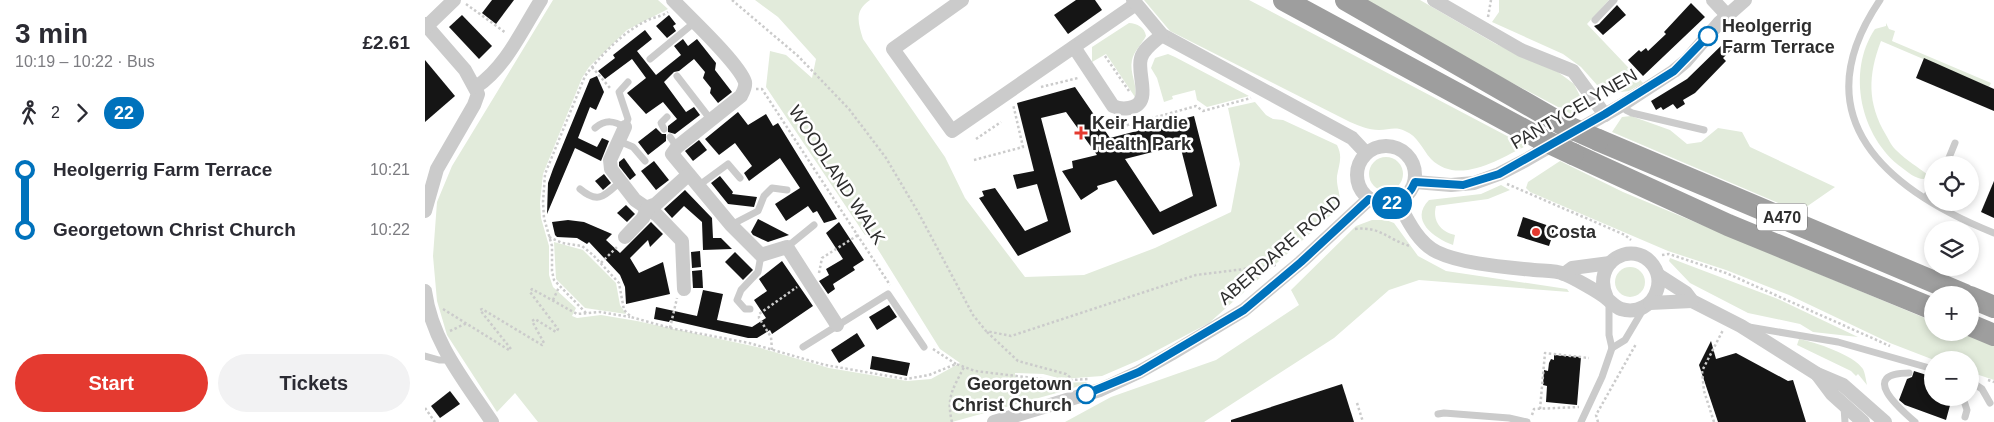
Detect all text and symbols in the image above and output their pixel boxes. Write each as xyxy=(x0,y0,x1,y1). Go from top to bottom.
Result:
place label: Heolgerrig Farm Terrace xyxy=(1722,16,1835,57)
text: 3 min xyxy=(15,18,88,49)
marker: Heolgerrig Farm Terrace xyxy=(1698,26,1718,46)
text: £2.61 xyxy=(362,32,410,53)
text: 10:19 – 10:22 · Bus xyxy=(15,53,155,70)
street label: PANTYCELYNEN xyxy=(1507,65,1641,153)
icon: walk xyxy=(15,99,43,127)
icon: forward xyxy=(68,99,96,127)
street label: WOODLAND WALK xyxy=(785,102,889,248)
text: 22 xyxy=(114,103,134,123)
text: 2 xyxy=(51,104,60,121)
place label: Keir Hardie Health Park xyxy=(1092,113,1192,154)
marker: Keir Hardie Health Park xyxy=(1074,126,1088,140)
map controls xyxy=(1924,156,1979,406)
button: locate xyxy=(1924,156,1979,211)
text: Heolgerrig Farm Terrace xyxy=(53,159,272,180)
text: 10:21 xyxy=(370,161,410,178)
line badge: 22 xyxy=(1369,187,1415,219)
street label: ABERDARE ROAD xyxy=(1215,191,1345,309)
text: 22 xyxy=(1382,193,1402,213)
road number: A470 xyxy=(1757,203,1807,230)
text: Georgetown Christ Church xyxy=(53,219,296,240)
text: 10:22 xyxy=(370,221,410,238)
button: layers xyxy=(1924,221,1979,276)
place label: Costa xyxy=(1546,222,1597,242)
marker: Costa xyxy=(1530,226,1542,238)
button: + xyxy=(1924,286,1979,341)
button: − xyxy=(1924,351,1979,406)
button: Start xyxy=(15,354,208,412)
button: Tickets xyxy=(218,354,410,412)
place label: Georgetown Christ Church xyxy=(952,374,1072,415)
marker: Georgetown Christ Church xyxy=(1076,384,1096,404)

